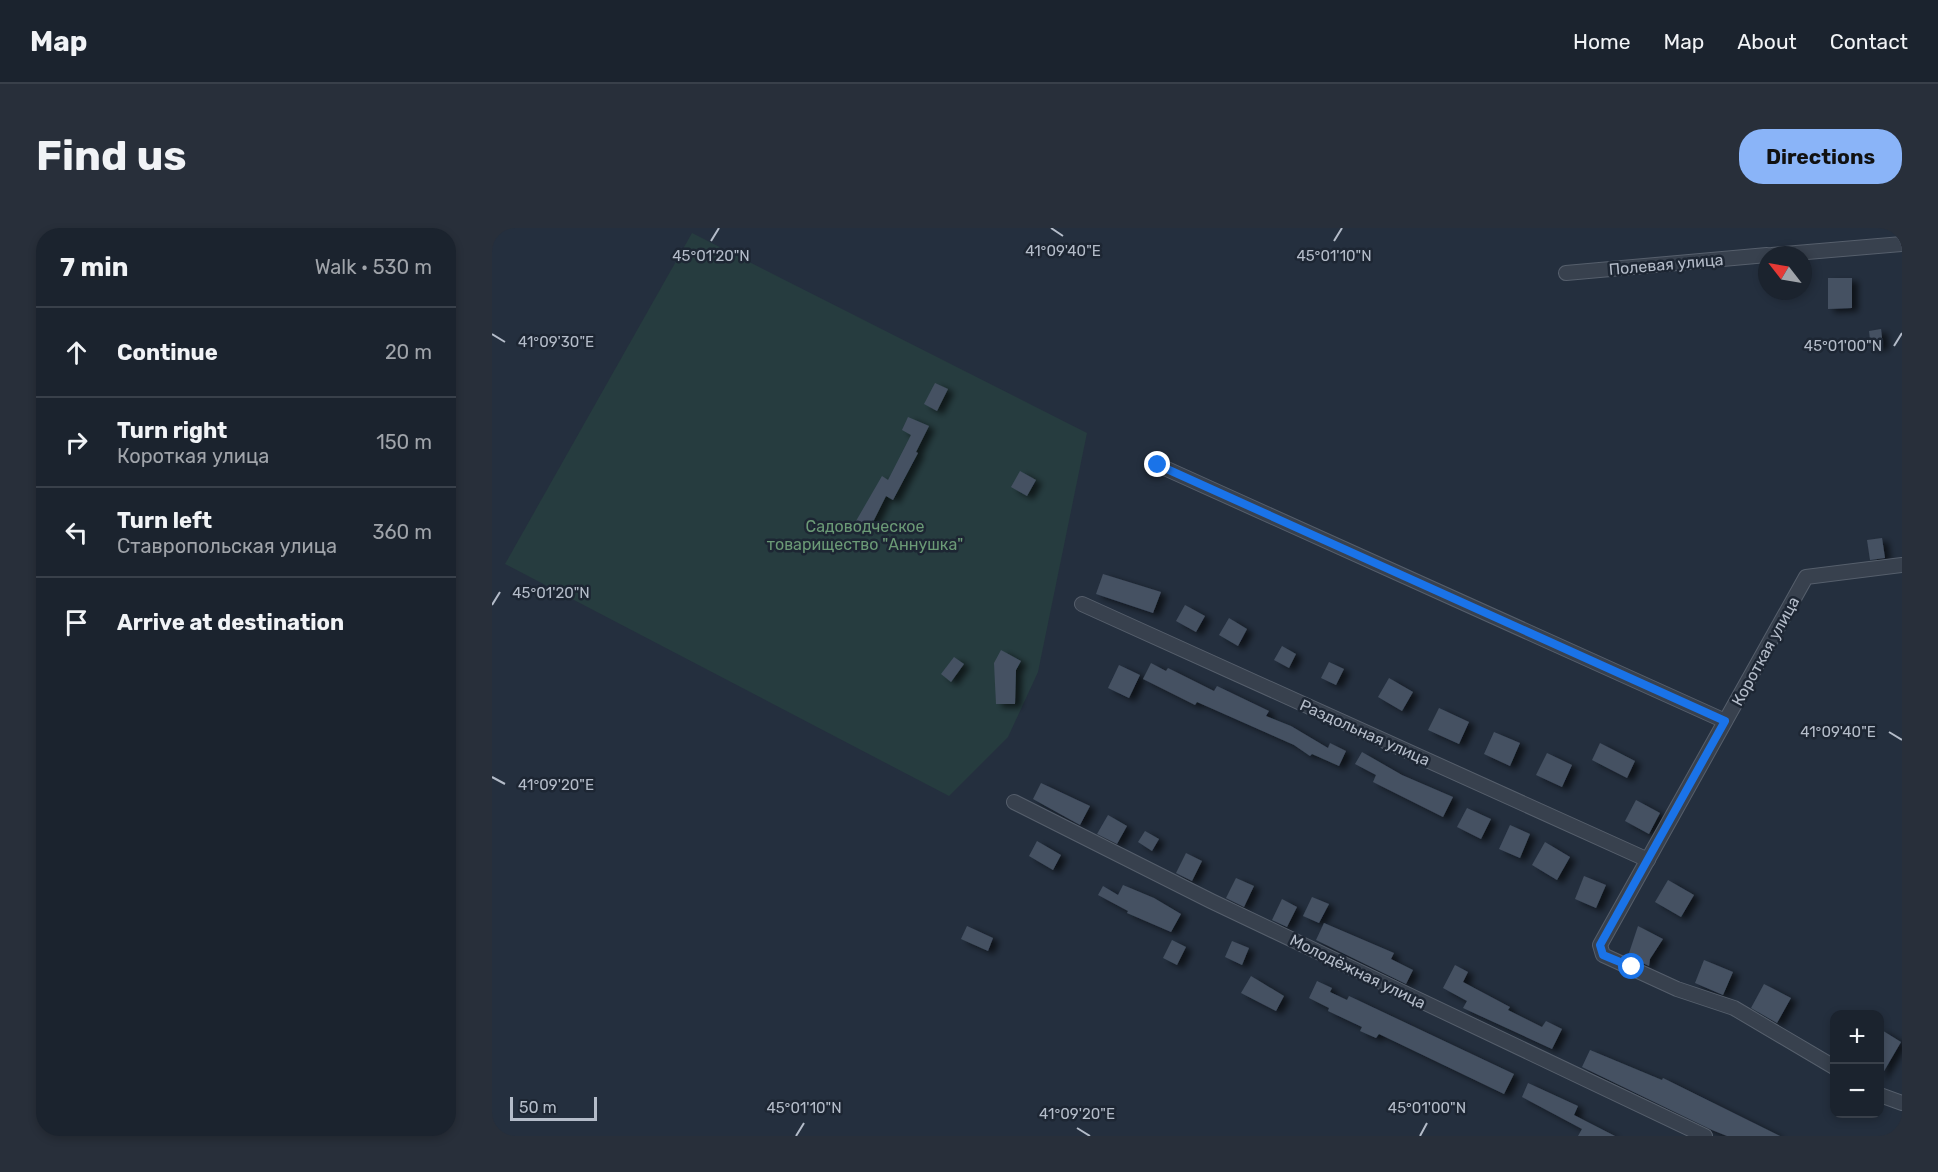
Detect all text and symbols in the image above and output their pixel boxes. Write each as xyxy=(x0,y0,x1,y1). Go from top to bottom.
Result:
text: Map xyxy=(30,25,87,58)
text: Home xyxy=(1573,29,1630,54)
text: Map xyxy=(1663,29,1704,54)
text: About xyxy=(1737,29,1797,54)
text: Contact xyxy=(1830,29,1908,54)
button: Directions xyxy=(1739,129,1902,184)
text: Find us xyxy=(36,131,187,181)
text: 41°09'40"E xyxy=(1025,242,1101,260)
north arrow xyxy=(1758,246,1812,300)
text: 45°01'20"N xyxy=(672,247,750,265)
text: 45°01'10"N xyxy=(1296,247,1372,265)
street label: Полевая улица xyxy=(1608,250,1724,279)
text: 7 min xyxy=(60,252,128,283)
text: Walk · 530 m xyxy=(315,255,432,279)
text: 41°09'30"E xyxy=(518,333,594,351)
icon: ahead xyxy=(60,336,93,369)
text: 45°01'00"N xyxy=(1804,337,1882,355)
text: Continue xyxy=(117,339,218,366)
text: 20 m xyxy=(385,340,432,364)
text: Turn right xyxy=(117,417,227,444)
icon: right xyxy=(60,426,93,459)
text: 150 m xyxy=(376,430,432,454)
text: Короткая улица xyxy=(117,444,269,468)
route end xyxy=(1144,451,1170,477)
text: Turn left xyxy=(117,507,212,534)
icon: left xyxy=(60,516,93,549)
park label: Садоводческое товарищество "Аннушка" xyxy=(767,517,963,554)
text: 360 m xyxy=(373,520,432,544)
text: Ставропольская улица xyxy=(117,534,337,558)
text: 45°01'20"N xyxy=(512,584,590,602)
street label: Короткая улица xyxy=(1728,593,1803,709)
icon: arrive xyxy=(60,606,93,639)
text: Arrive at destination xyxy=(117,609,344,636)
street label: Раздольная улица xyxy=(1297,695,1433,770)
text: 41°09'40"E xyxy=(1800,723,1876,741)
text: 41°09'20"E xyxy=(518,776,594,794)
street label: Молодёжная улица xyxy=(1287,930,1429,1013)
route start xyxy=(1618,953,1644,979)
map controls xyxy=(1830,1010,1884,1118)
button: + xyxy=(1830,1010,1884,1064)
button: − xyxy=(1830,1064,1884,1118)
scale bar xyxy=(510,1094,597,1122)
text: 50 m xyxy=(519,1098,557,1117)
text: 45°01'10"N xyxy=(766,1099,842,1117)
text: 45°01'00"N xyxy=(1388,1099,1466,1117)
text: 41°09'20"E xyxy=(1039,1105,1115,1123)

